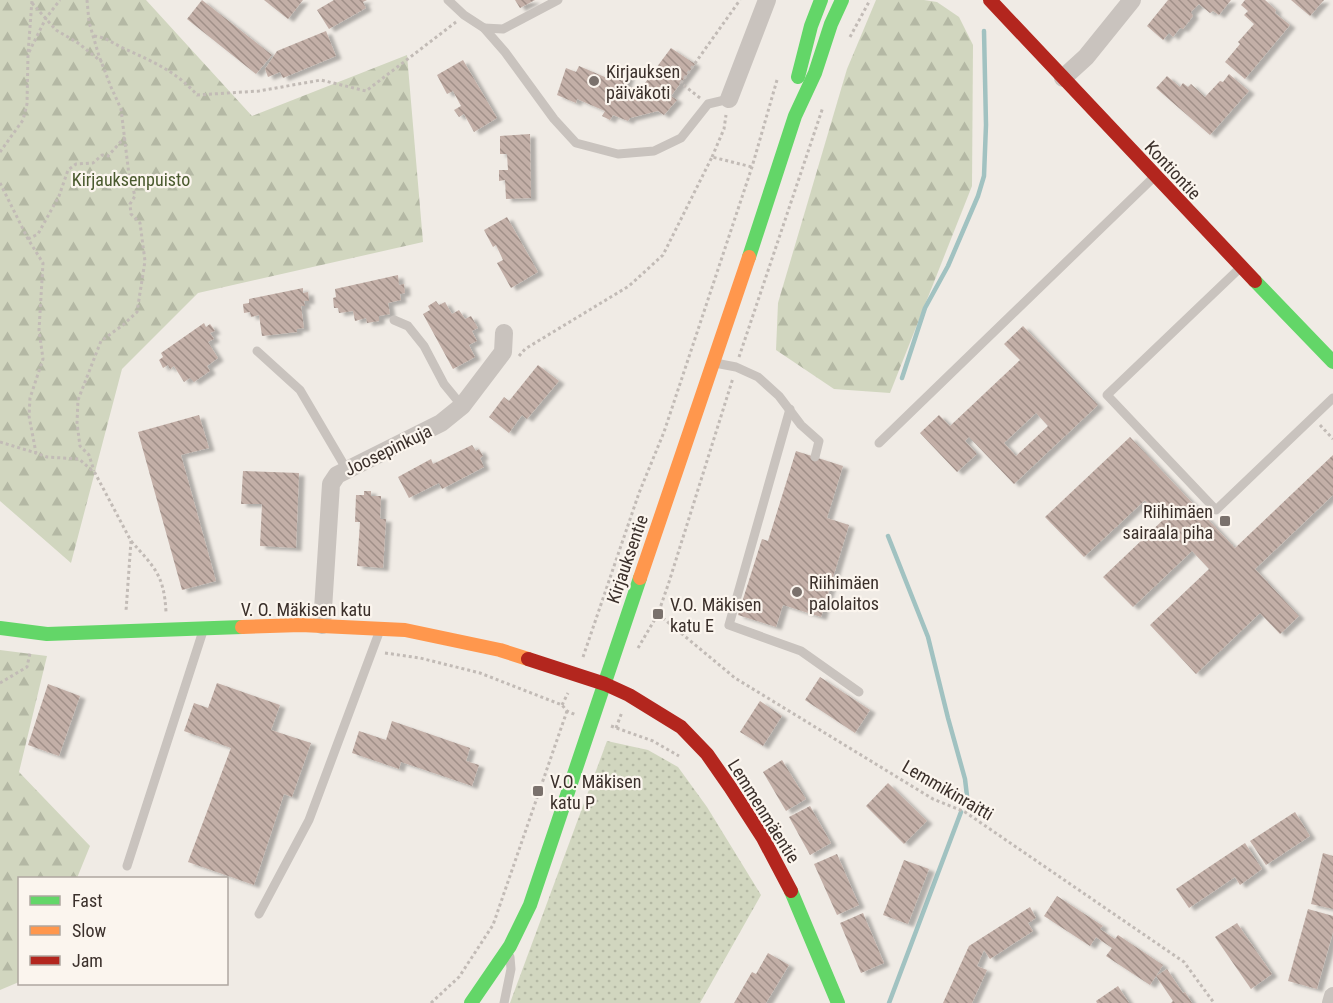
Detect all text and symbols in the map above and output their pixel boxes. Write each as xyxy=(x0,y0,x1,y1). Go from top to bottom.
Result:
place label: Kirjauksen päiväkoti xyxy=(606,61,680,103)
marker: Kirjauksen päiväkoti xyxy=(587,74,601,88)
street label: Kontiontie xyxy=(1141,136,1205,204)
park label: Kirjauksenpuisto xyxy=(72,169,190,190)
street label: Joosepinkuja xyxy=(341,420,435,480)
place label: Riihimäen sairaala piha xyxy=(1122,501,1213,543)
street label: Kirjauksentie xyxy=(602,512,652,606)
marker: Riihimäen sairaala piha xyxy=(1218,514,1232,528)
place label: Riihimäen palolaitos xyxy=(809,572,879,614)
marker: Riihimäen palolaitos xyxy=(790,585,804,599)
place label: V.O. Mäkisen katu E xyxy=(670,594,762,636)
street label: V. O. Mäkisen katu xyxy=(241,599,371,620)
marker: V.O. Mäkisen katu E xyxy=(651,607,665,621)
street label: Lemmenmäentie xyxy=(724,755,804,867)
street label: Lemmikinraitti xyxy=(899,755,997,825)
place label: V.O. Mäkisen katu P xyxy=(550,771,642,813)
marker: V.O. Mäkisen katu P xyxy=(531,784,545,798)
legend xyxy=(18,877,228,985)
text: Fast xyxy=(72,890,103,911)
text: Slow xyxy=(72,920,107,941)
text: Jam xyxy=(72,950,103,971)

